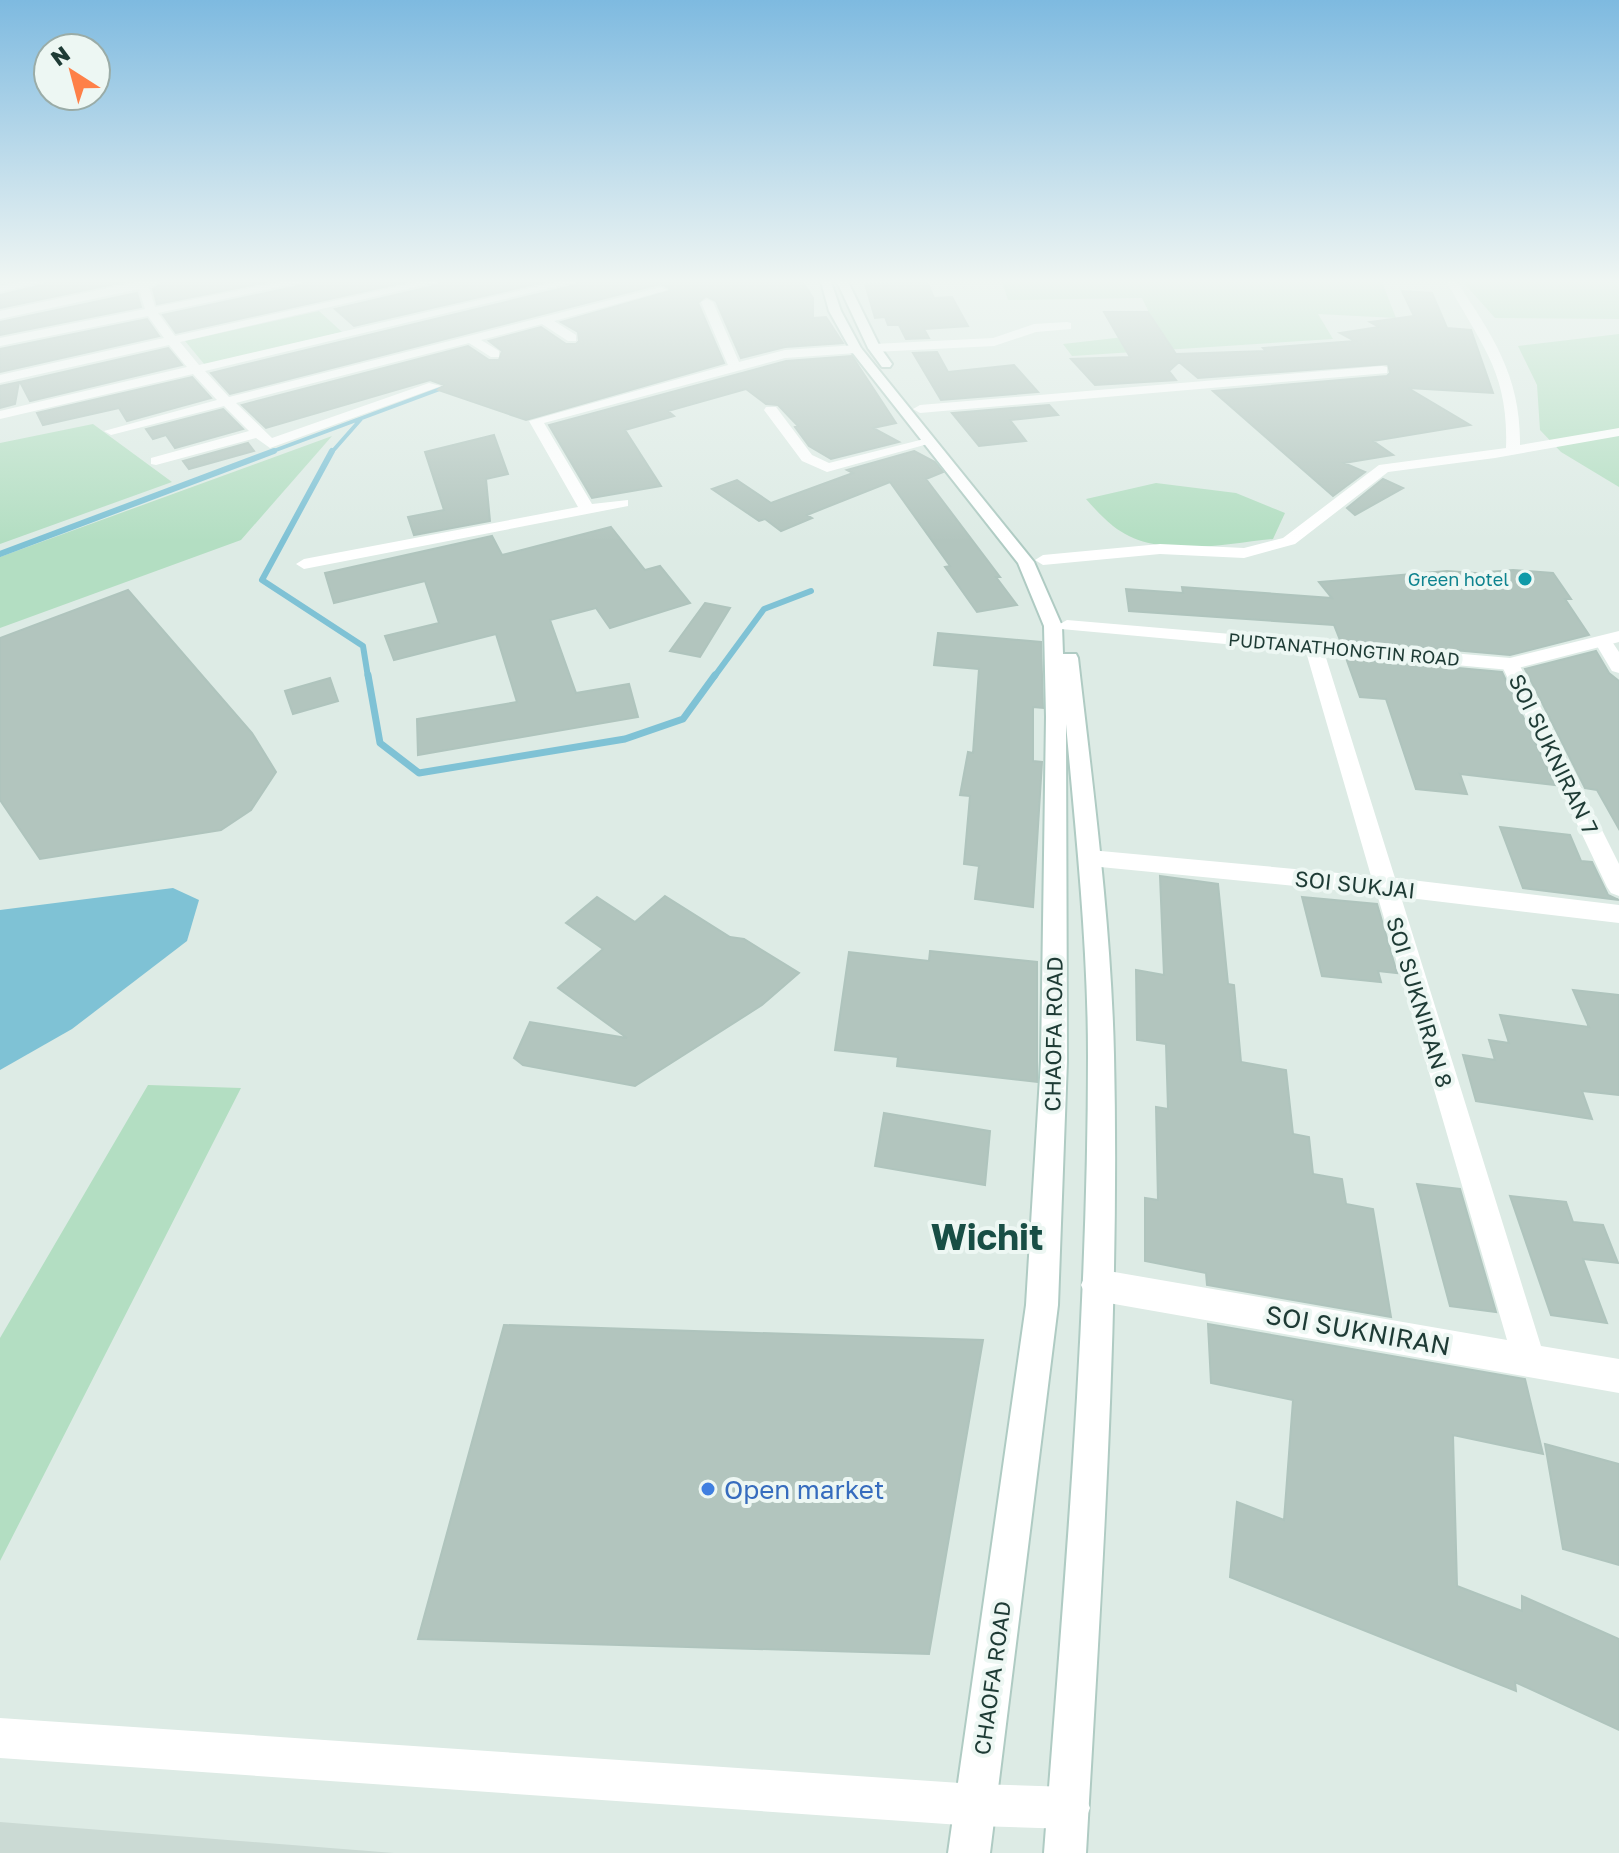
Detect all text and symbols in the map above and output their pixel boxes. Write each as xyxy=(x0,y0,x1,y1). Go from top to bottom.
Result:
north arrow xyxy=(32,32,112,112)
text: N xyxy=(45,40,75,71)
place label: Green hotel xyxy=(1408,568,1509,590)
marker: Green hotel xyxy=(1516,570,1534,588)
street label: PUDTANATHONGTIN ROAD xyxy=(1227,628,1461,670)
street label: SOI SUKNIRAN 7 xyxy=(1503,669,1605,839)
street label: SOI SUKJAI xyxy=(1293,864,1417,904)
street label: SOI SUKNIRAN 8 xyxy=(1381,913,1459,1091)
street label: CHAOFA ROAD xyxy=(1038,956,1068,1112)
district label: Wichit xyxy=(931,1215,1043,1258)
street label: SOI SUKNIRAN xyxy=(1263,1299,1453,1361)
place label: Open market xyxy=(724,1474,884,1505)
marker: Open market xyxy=(699,1480,717,1498)
street label: CHAOFA ROAD xyxy=(968,1599,1016,1757)

